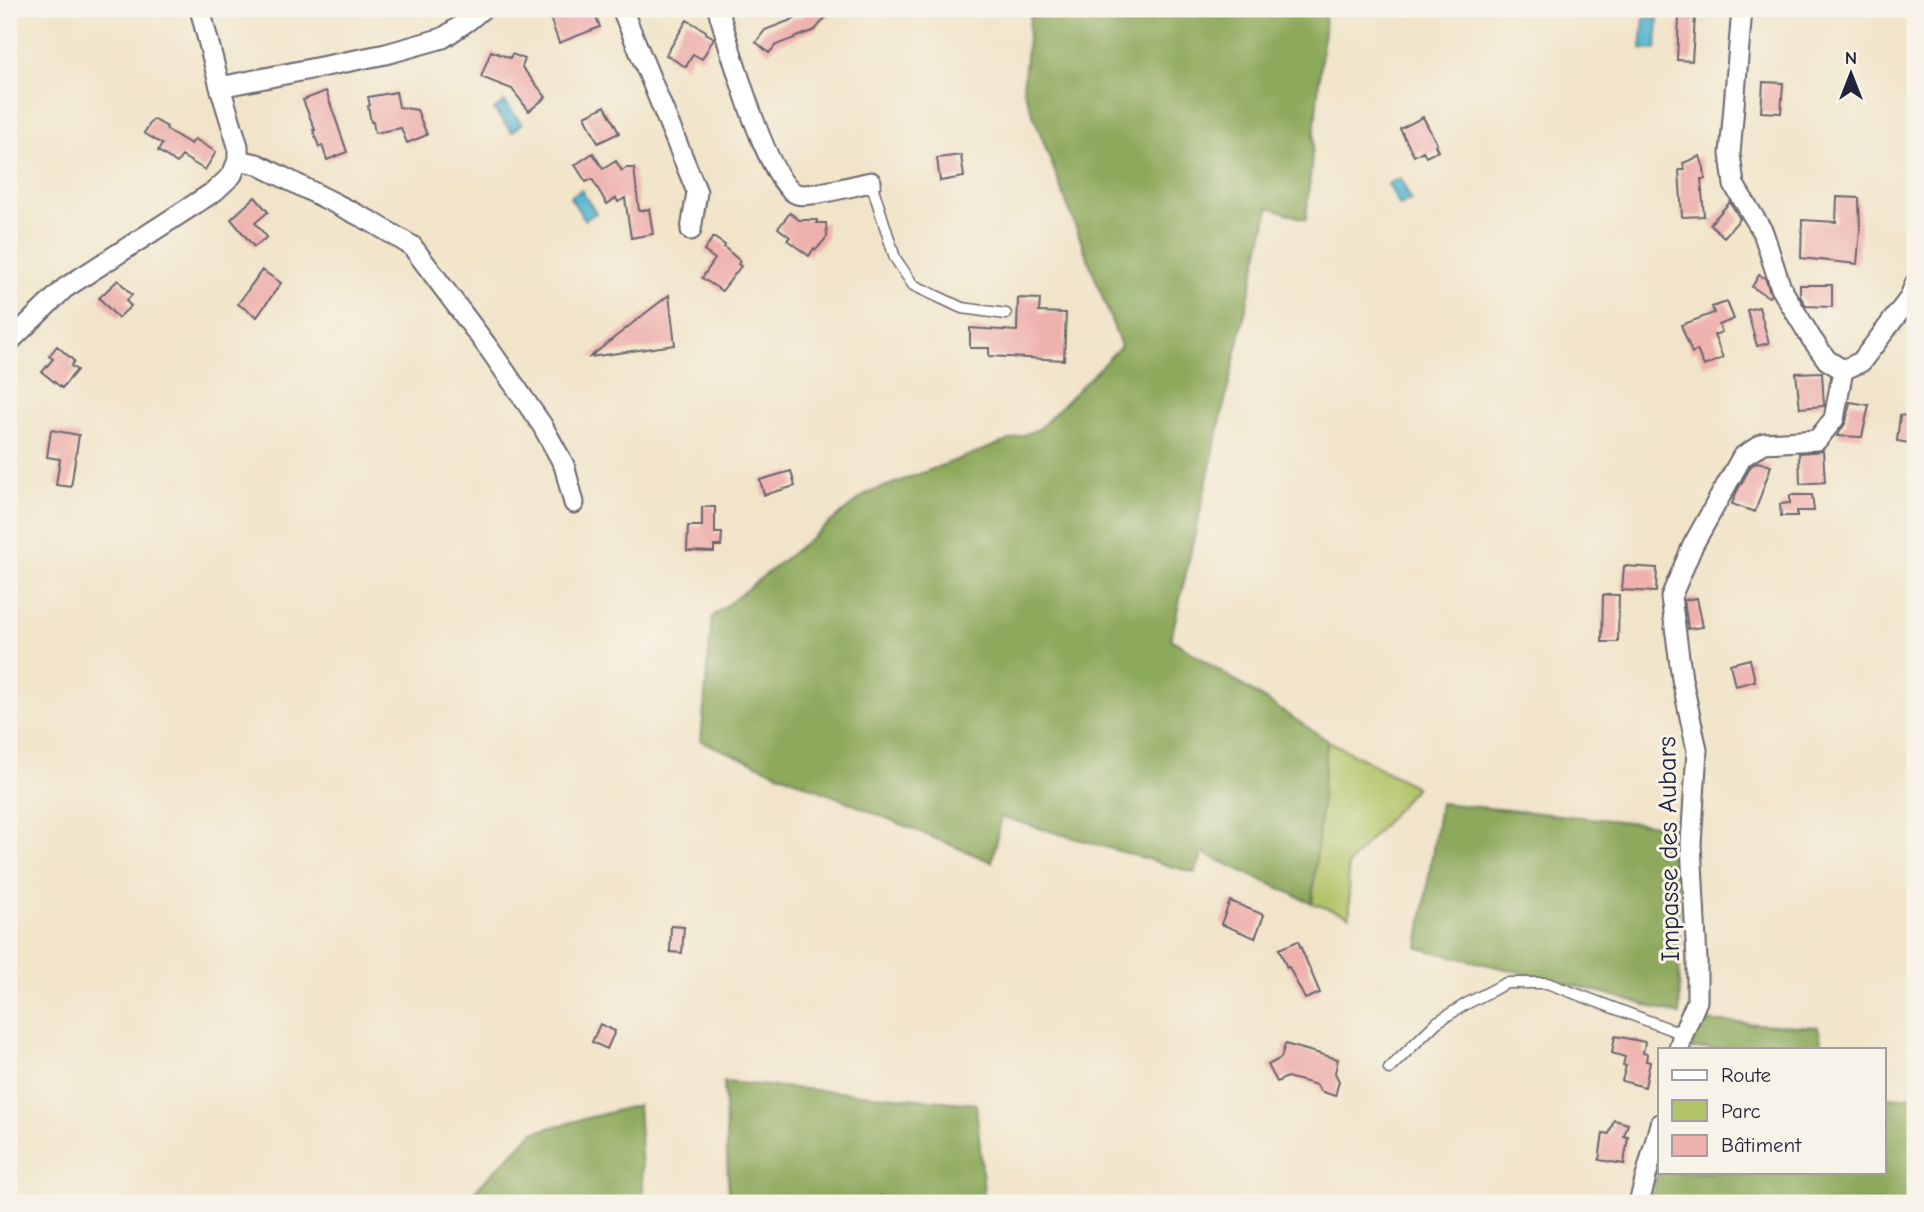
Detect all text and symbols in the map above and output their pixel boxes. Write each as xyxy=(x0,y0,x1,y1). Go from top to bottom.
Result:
north arrow xyxy=(1815,38,1885,108)
text: N xyxy=(1845,47,1857,69)
street label: Impasse des Aubars xyxy=(1652,736,1686,962)
legend xyxy=(1658,1048,1885,1174)
text: Route xyxy=(1721,1063,1771,1087)
text: Parc xyxy=(1721,1099,1761,1123)
text: Bâtiment xyxy=(1721,1133,1802,1157)

